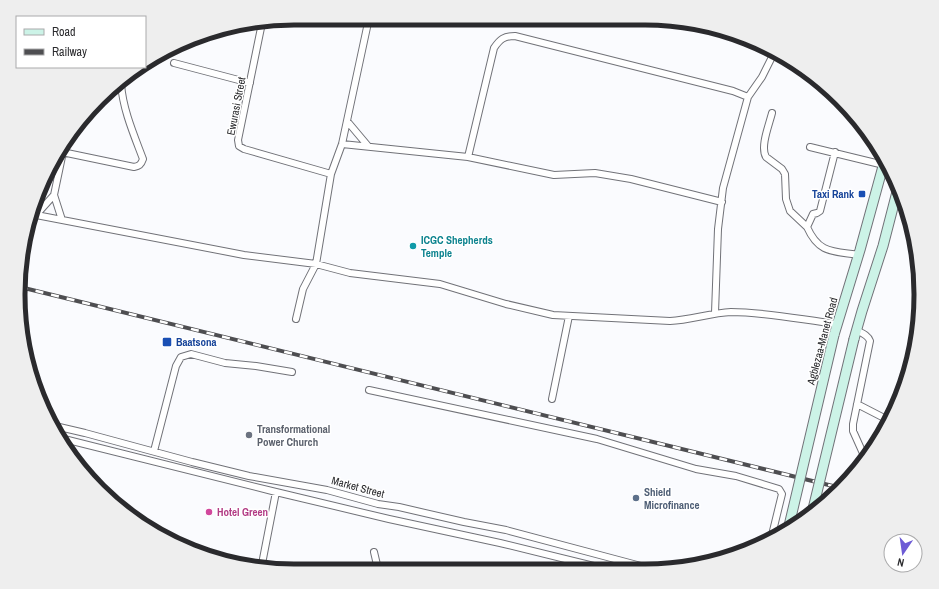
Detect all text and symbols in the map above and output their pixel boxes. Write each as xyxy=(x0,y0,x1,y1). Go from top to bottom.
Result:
legend xyxy=(16,16,146,68)
text: Road xyxy=(52,24,76,40)
text: Railway xyxy=(52,44,87,60)
street label: Ewurasi Street xyxy=(223,75,249,136)
place label: Taxi Rank xyxy=(812,187,855,201)
marker: Taxi Rank xyxy=(857,189,867,199)
place label: ICGC Shepherds Temple xyxy=(421,233,493,260)
marker: ICGC Shepherds Temple xyxy=(408,241,418,251)
street label: Agblezaa-Manet Road xyxy=(803,296,840,387)
place label: Baatsona xyxy=(176,335,217,349)
marker: Baatsona xyxy=(161,336,173,348)
place label: Transformational Power Church xyxy=(257,422,330,449)
marker: Transformational Power Church xyxy=(244,430,254,440)
street label: Market Street xyxy=(330,473,386,501)
place label: Shield Microfinance xyxy=(644,485,700,512)
marker: Shield Microfinance xyxy=(631,493,641,503)
place label: Hotel Green xyxy=(217,505,268,519)
marker: Hotel Green xyxy=(204,507,214,517)
north arrow xyxy=(883,533,923,573)
text: N xyxy=(896,555,905,570)

